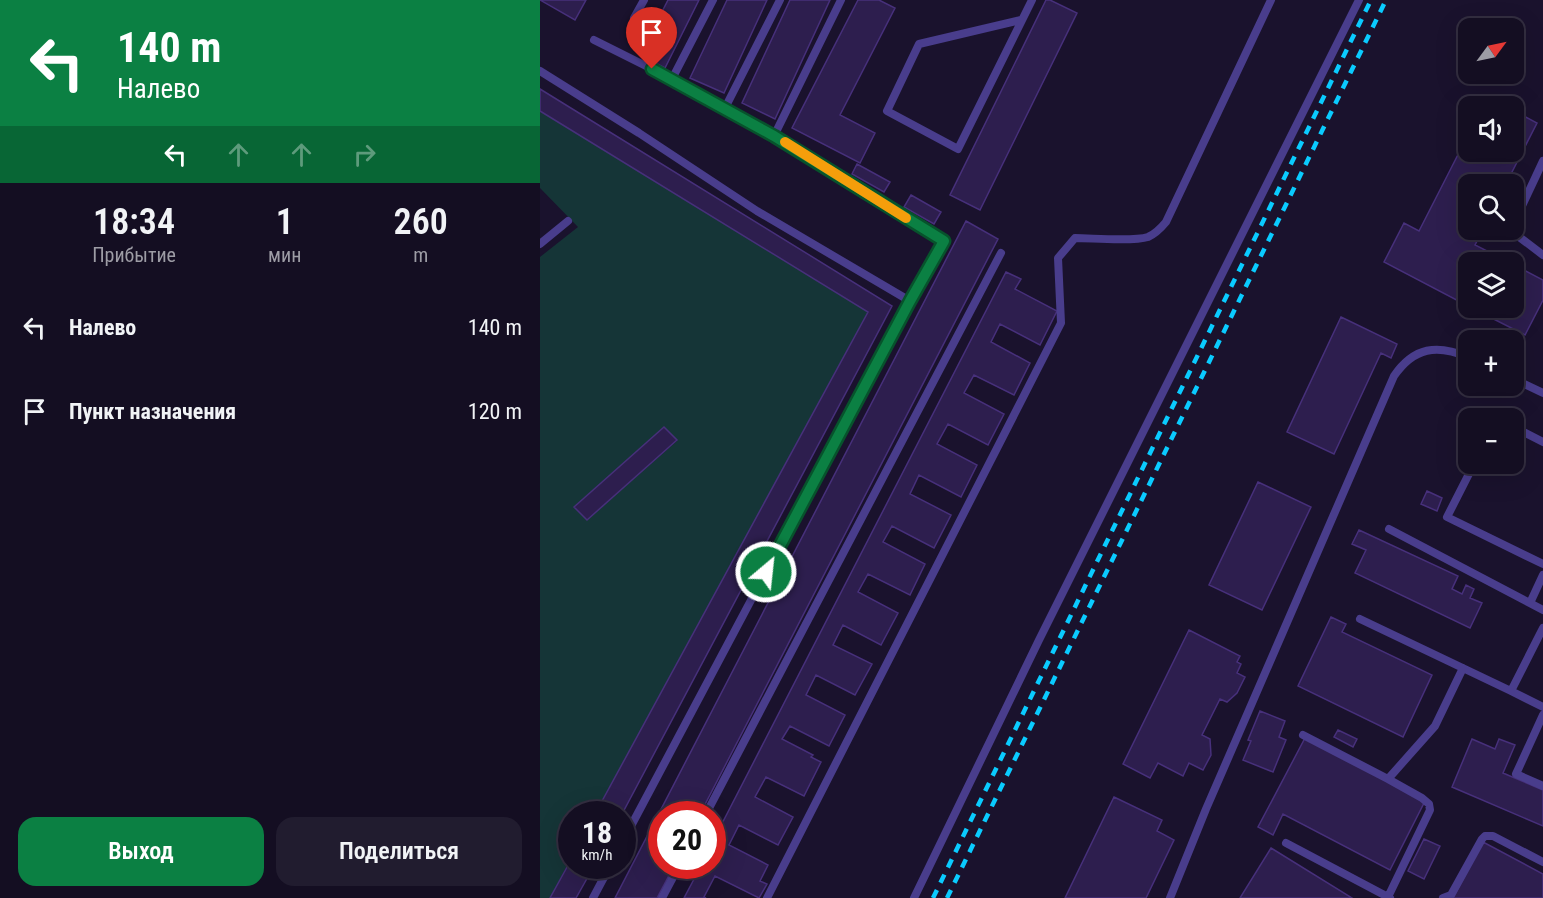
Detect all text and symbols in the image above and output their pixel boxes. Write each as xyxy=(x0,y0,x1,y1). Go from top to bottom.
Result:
pin xyxy=(626,7,677,69)
icon: arrive xyxy=(635,16,668,49)
north arrow xyxy=(1458,18,1524,84)
map controls xyxy=(1458,18,1524,474)
text: 140 m xyxy=(117,23,222,72)
icon: left xyxy=(18,24,96,102)
text: Налево xyxy=(117,73,200,105)
button: sound xyxy=(1458,96,1524,162)
icon: left xyxy=(159,138,192,171)
icon: ahead xyxy=(222,138,255,171)
icon: ahead xyxy=(285,138,318,171)
icon: right xyxy=(348,138,381,171)
button: search xyxy=(1458,174,1524,240)
text: 18:34 xyxy=(93,201,175,243)
text: 1 xyxy=(276,201,294,243)
text: 260 xyxy=(394,201,448,243)
text: Прибытие xyxy=(92,243,176,267)
text: мин xyxy=(268,243,301,267)
text: m xyxy=(413,243,428,267)
button: layers xyxy=(1458,252,1524,318)
icon: left xyxy=(18,311,51,344)
text: Налево xyxy=(69,315,136,340)
text: 140 m xyxy=(468,315,522,340)
button: + xyxy=(1458,330,1524,396)
icon: arrive xyxy=(18,395,51,428)
text: Пункт назначения xyxy=(69,399,236,424)
text: 120 m xyxy=(468,399,522,424)
button: − xyxy=(1458,408,1524,474)
position arrow xyxy=(734,540,798,604)
speed limit sign: 20 xyxy=(648,801,726,879)
text: 18 xyxy=(582,815,612,850)
button: Выход xyxy=(18,817,264,886)
button: Поделиться xyxy=(276,817,522,886)
text: km/h xyxy=(582,846,612,864)

